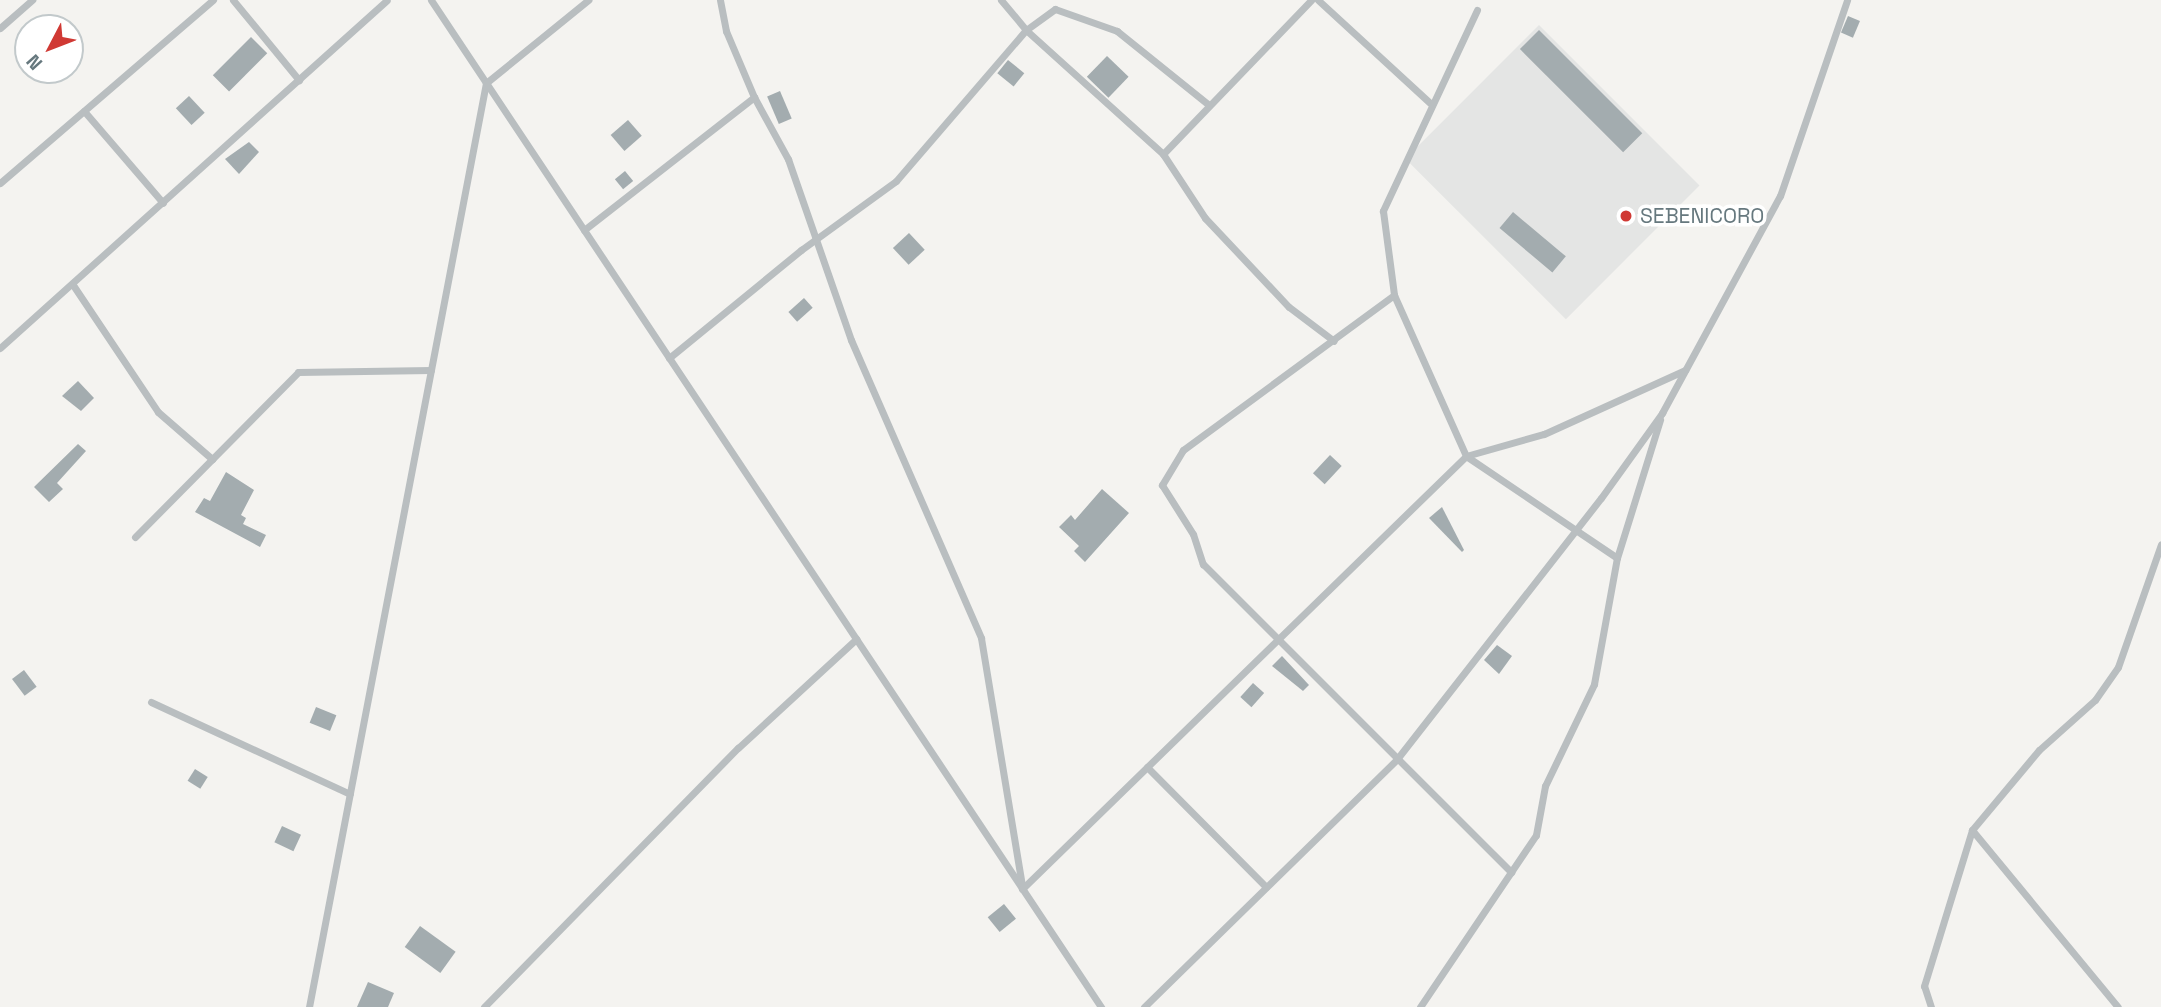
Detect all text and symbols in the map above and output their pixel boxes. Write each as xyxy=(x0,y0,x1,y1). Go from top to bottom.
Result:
north arrow xyxy=(14,14,84,84)
text: N xyxy=(21,49,48,75)
place label: SEBENICORO xyxy=(1640,203,1764,229)
marker: SEBENICORO xyxy=(1618,208,1634,224)

